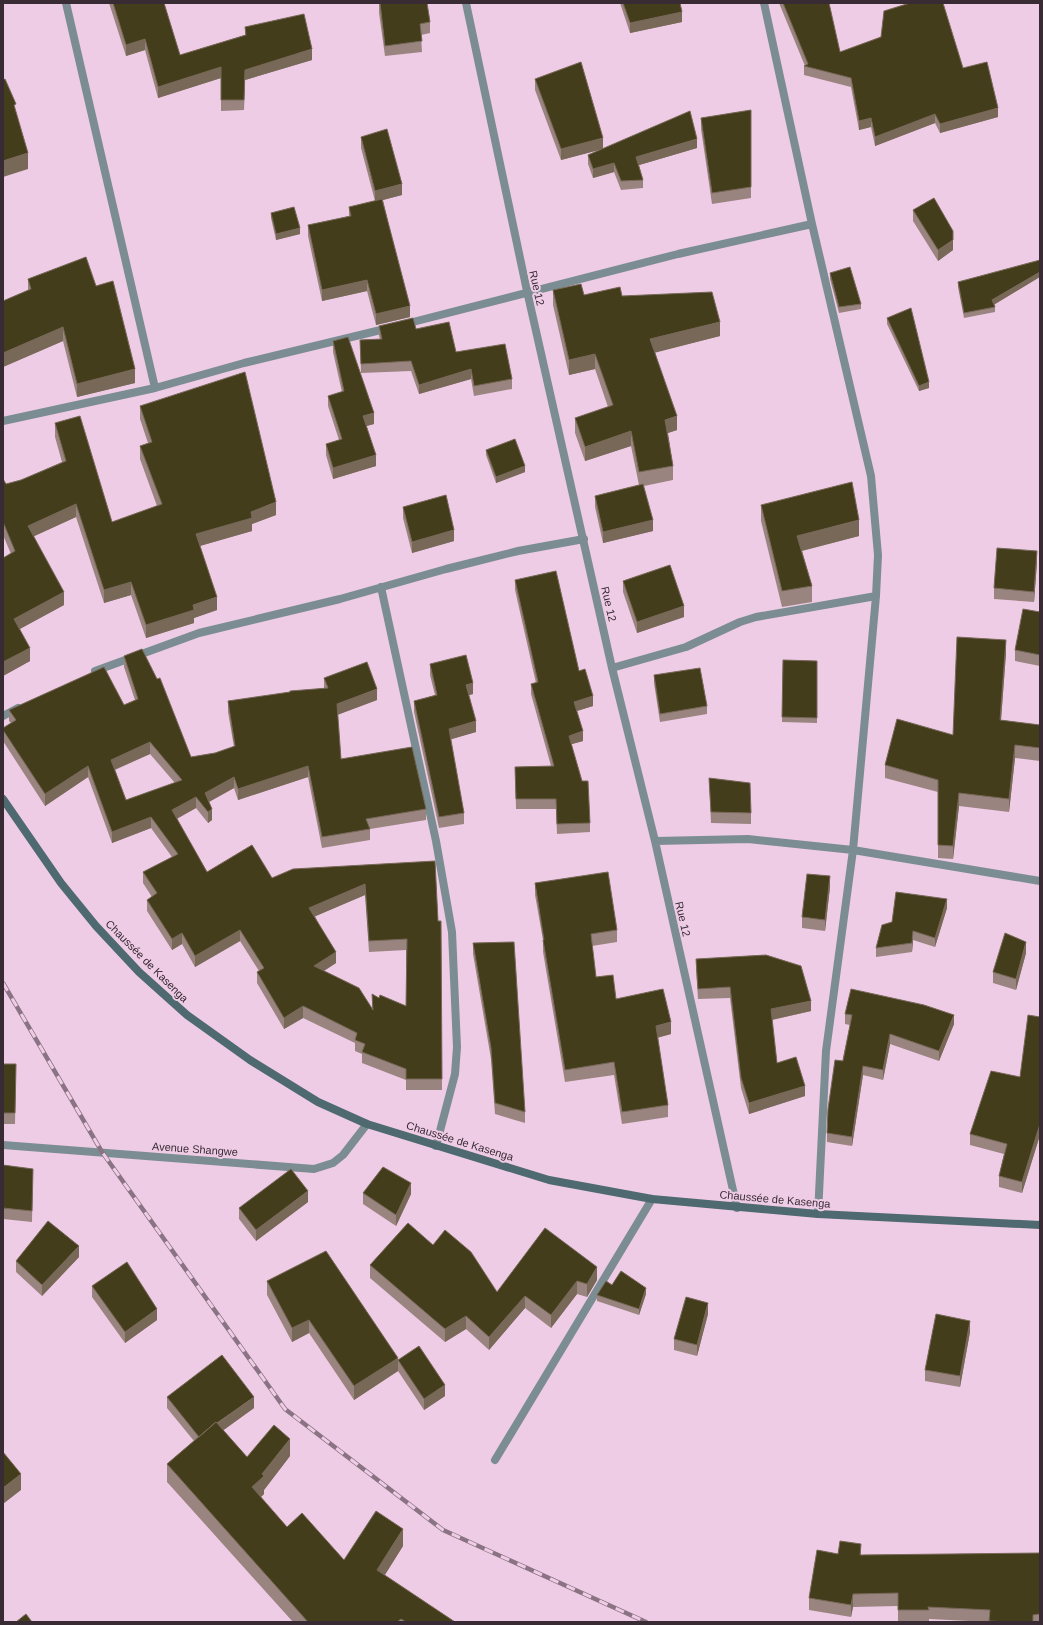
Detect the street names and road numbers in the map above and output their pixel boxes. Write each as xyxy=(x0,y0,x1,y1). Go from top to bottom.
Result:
street label: Rue 12 xyxy=(527,269,547,307)
street label: Rue 12 xyxy=(599,585,619,623)
street label: Rue 12 xyxy=(673,900,693,938)
street label: Chaussée de Kasenga xyxy=(103,917,191,1005)
street label: Chaussée de Kasenga xyxy=(405,1119,516,1163)
street label: Avenue Shangwe xyxy=(152,1140,238,1158)
street label: Chaussée de Kasenga xyxy=(719,1188,832,1210)

